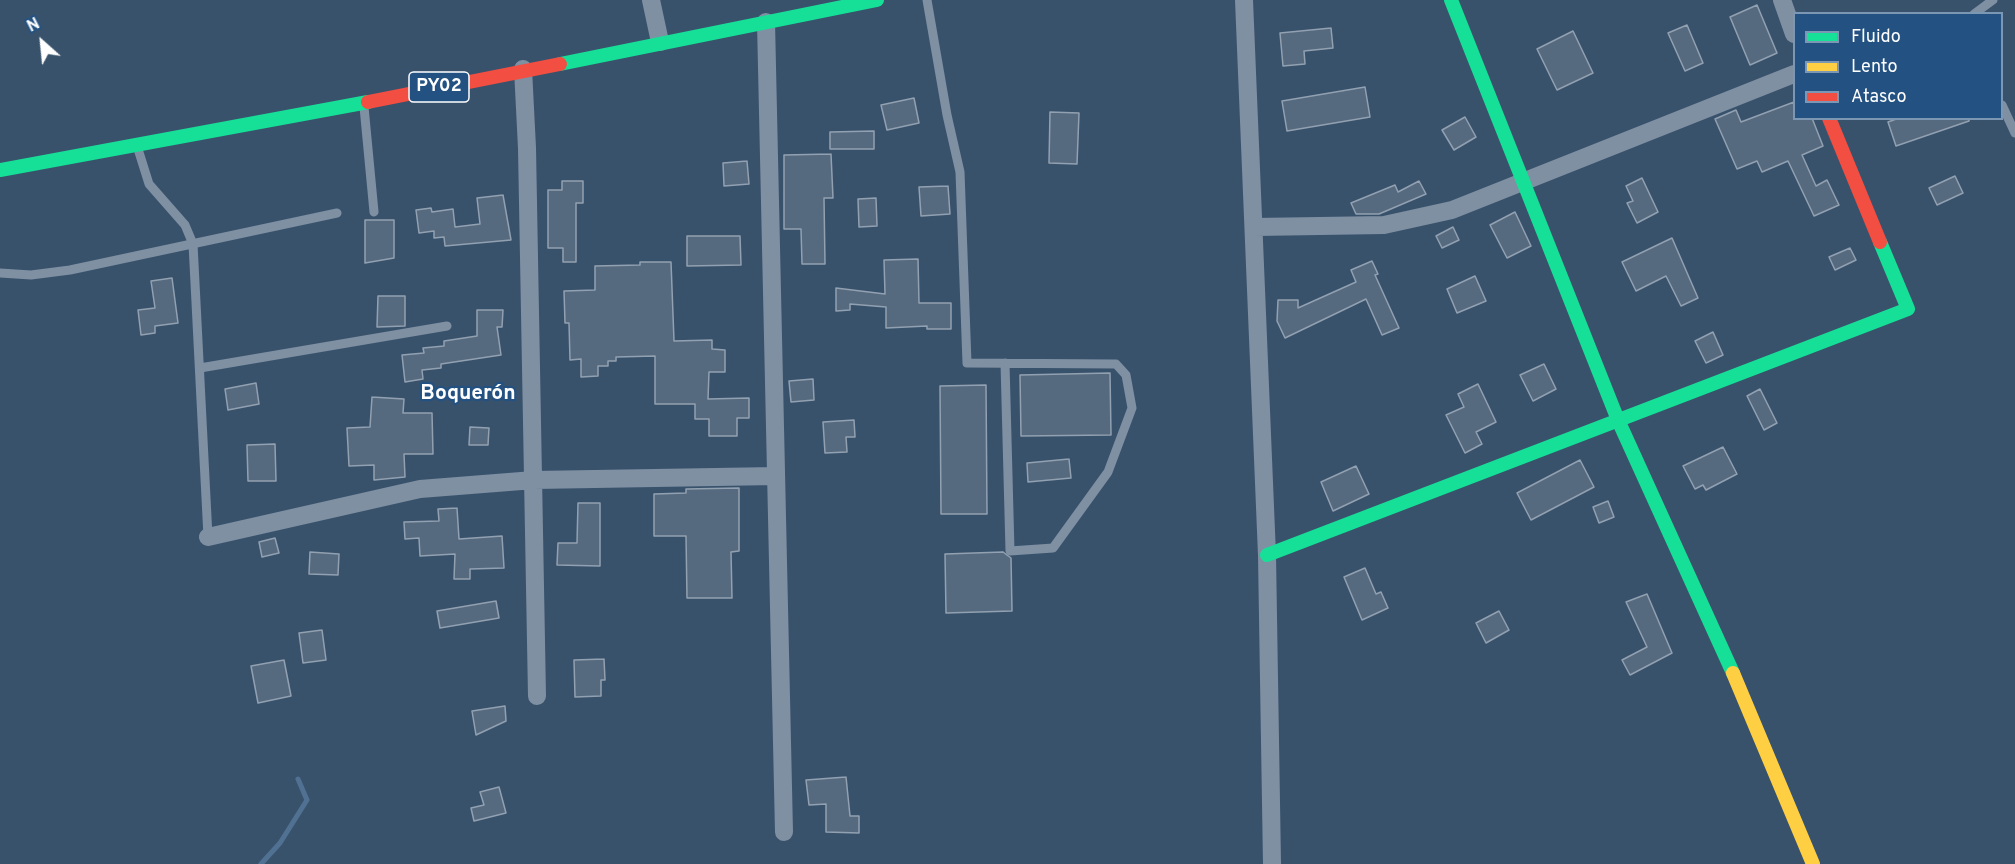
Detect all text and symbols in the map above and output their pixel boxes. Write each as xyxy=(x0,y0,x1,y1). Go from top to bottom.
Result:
north arrow xyxy=(12,12,72,72)
legend xyxy=(1793,12,2003,120)
text: N xyxy=(24,14,43,37)
text: Fluido xyxy=(1851,26,1901,49)
text: Lento xyxy=(1851,56,1897,79)
road number: PY02 xyxy=(409,72,469,102)
text: Atasco xyxy=(1851,86,1907,109)
district label: Boquerón xyxy=(420,382,516,408)

